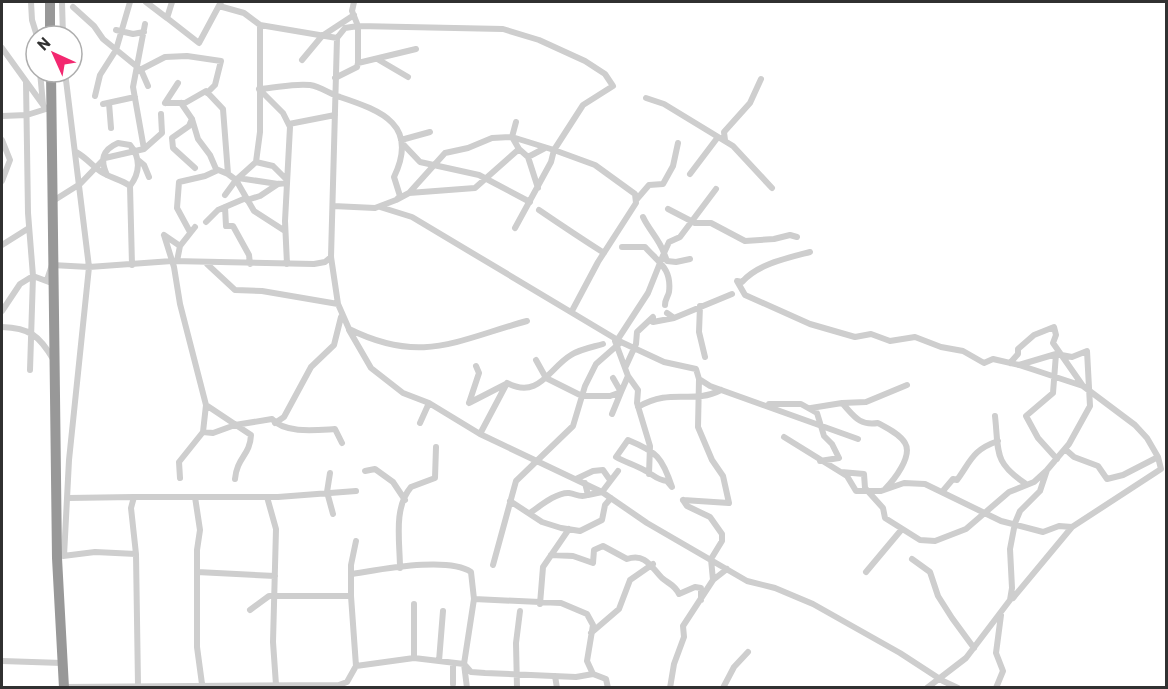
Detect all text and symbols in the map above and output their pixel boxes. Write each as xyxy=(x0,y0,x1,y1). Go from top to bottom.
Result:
north arrow xyxy=(24,24,84,84)
text: N xyxy=(33,33,54,54)

